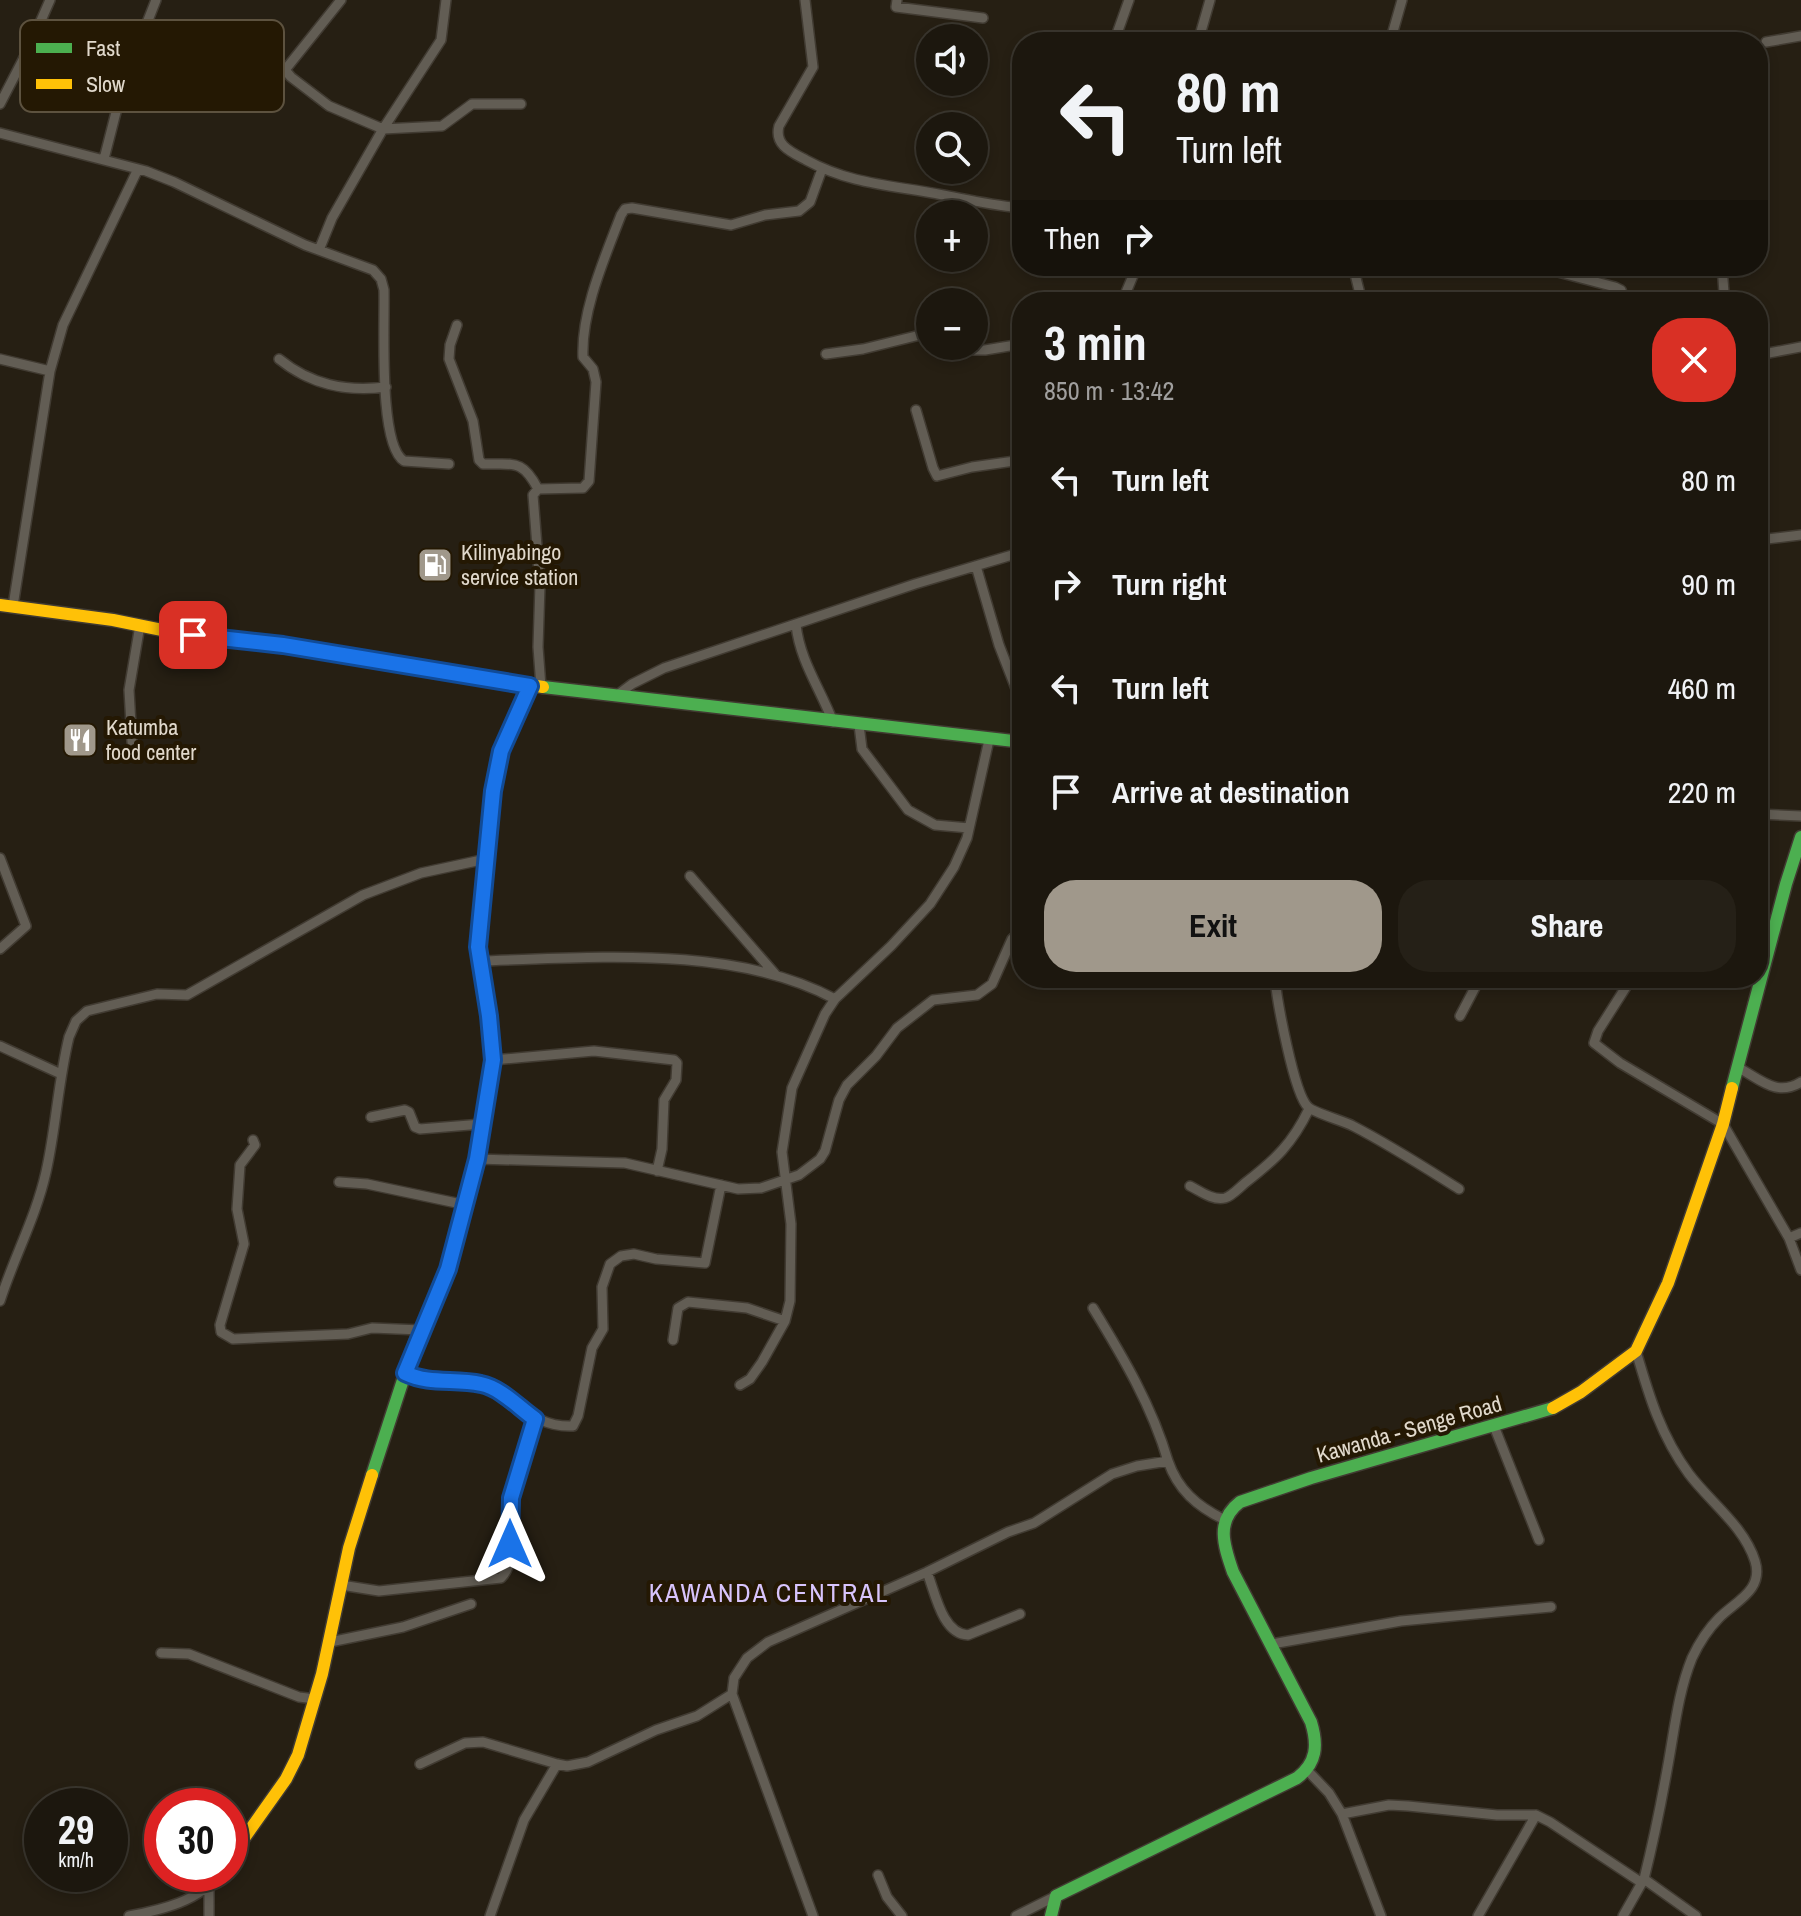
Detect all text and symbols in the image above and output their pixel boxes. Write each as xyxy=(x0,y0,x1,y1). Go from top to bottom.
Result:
legend xyxy=(20,20,284,112)
map controls xyxy=(916,24,988,360)
button: sound xyxy=(916,24,988,96)
text: Fast xyxy=(86,33,120,63)
text: 80 m xyxy=(1176,54,1281,129)
icon: left xyxy=(1044,64,1148,168)
text: Slow xyxy=(86,69,125,99)
button: search xyxy=(916,112,988,184)
text: Turn left xyxy=(1176,126,1282,174)
button: + xyxy=(916,200,988,272)
icon: right xyxy=(1116,216,1160,260)
text: Then xyxy=(1044,218,1100,258)
button: − xyxy=(916,288,988,360)
text: 3 min xyxy=(1044,310,1147,375)
button: close xyxy=(1652,318,1736,402)
text: 850 m · 13:42 xyxy=(1044,373,1174,408)
icon: left xyxy=(1044,458,1088,502)
text: Turn left xyxy=(1112,460,1209,500)
text: 80 m xyxy=(1681,460,1736,500)
place label: Kilinyabingo service station xyxy=(461,537,578,592)
fuel station icon: Kilinyabingo service station xyxy=(416,546,454,584)
icon: right xyxy=(1044,562,1088,606)
text: Turn right xyxy=(1112,564,1226,604)
text: 90 m xyxy=(1681,564,1736,604)
pin xyxy=(159,601,227,669)
icon: arrive xyxy=(171,613,215,657)
icon: left xyxy=(1044,666,1088,710)
text: Turn left xyxy=(1112,668,1209,708)
text: 460 m xyxy=(1668,668,1736,708)
place label: Katumba food center xyxy=(106,712,196,767)
restaurant icon: Katumba food center xyxy=(61,721,99,759)
icon: arrive xyxy=(1044,770,1088,814)
text: Arrive at destination xyxy=(1112,772,1350,812)
text: 220 m xyxy=(1668,772,1736,812)
button: Exit xyxy=(1044,880,1382,972)
button: Share xyxy=(1398,880,1736,972)
street label: Kawanda - Senge Road xyxy=(1313,1388,1505,1470)
position arrow xyxy=(468,1502,552,1586)
district label: KAWANDA CENTRAL xyxy=(649,1575,889,1610)
speed limit sign: 30 xyxy=(144,1788,248,1892)
text: 29 xyxy=(58,1803,94,1856)
text: km/h xyxy=(58,1846,94,1873)

